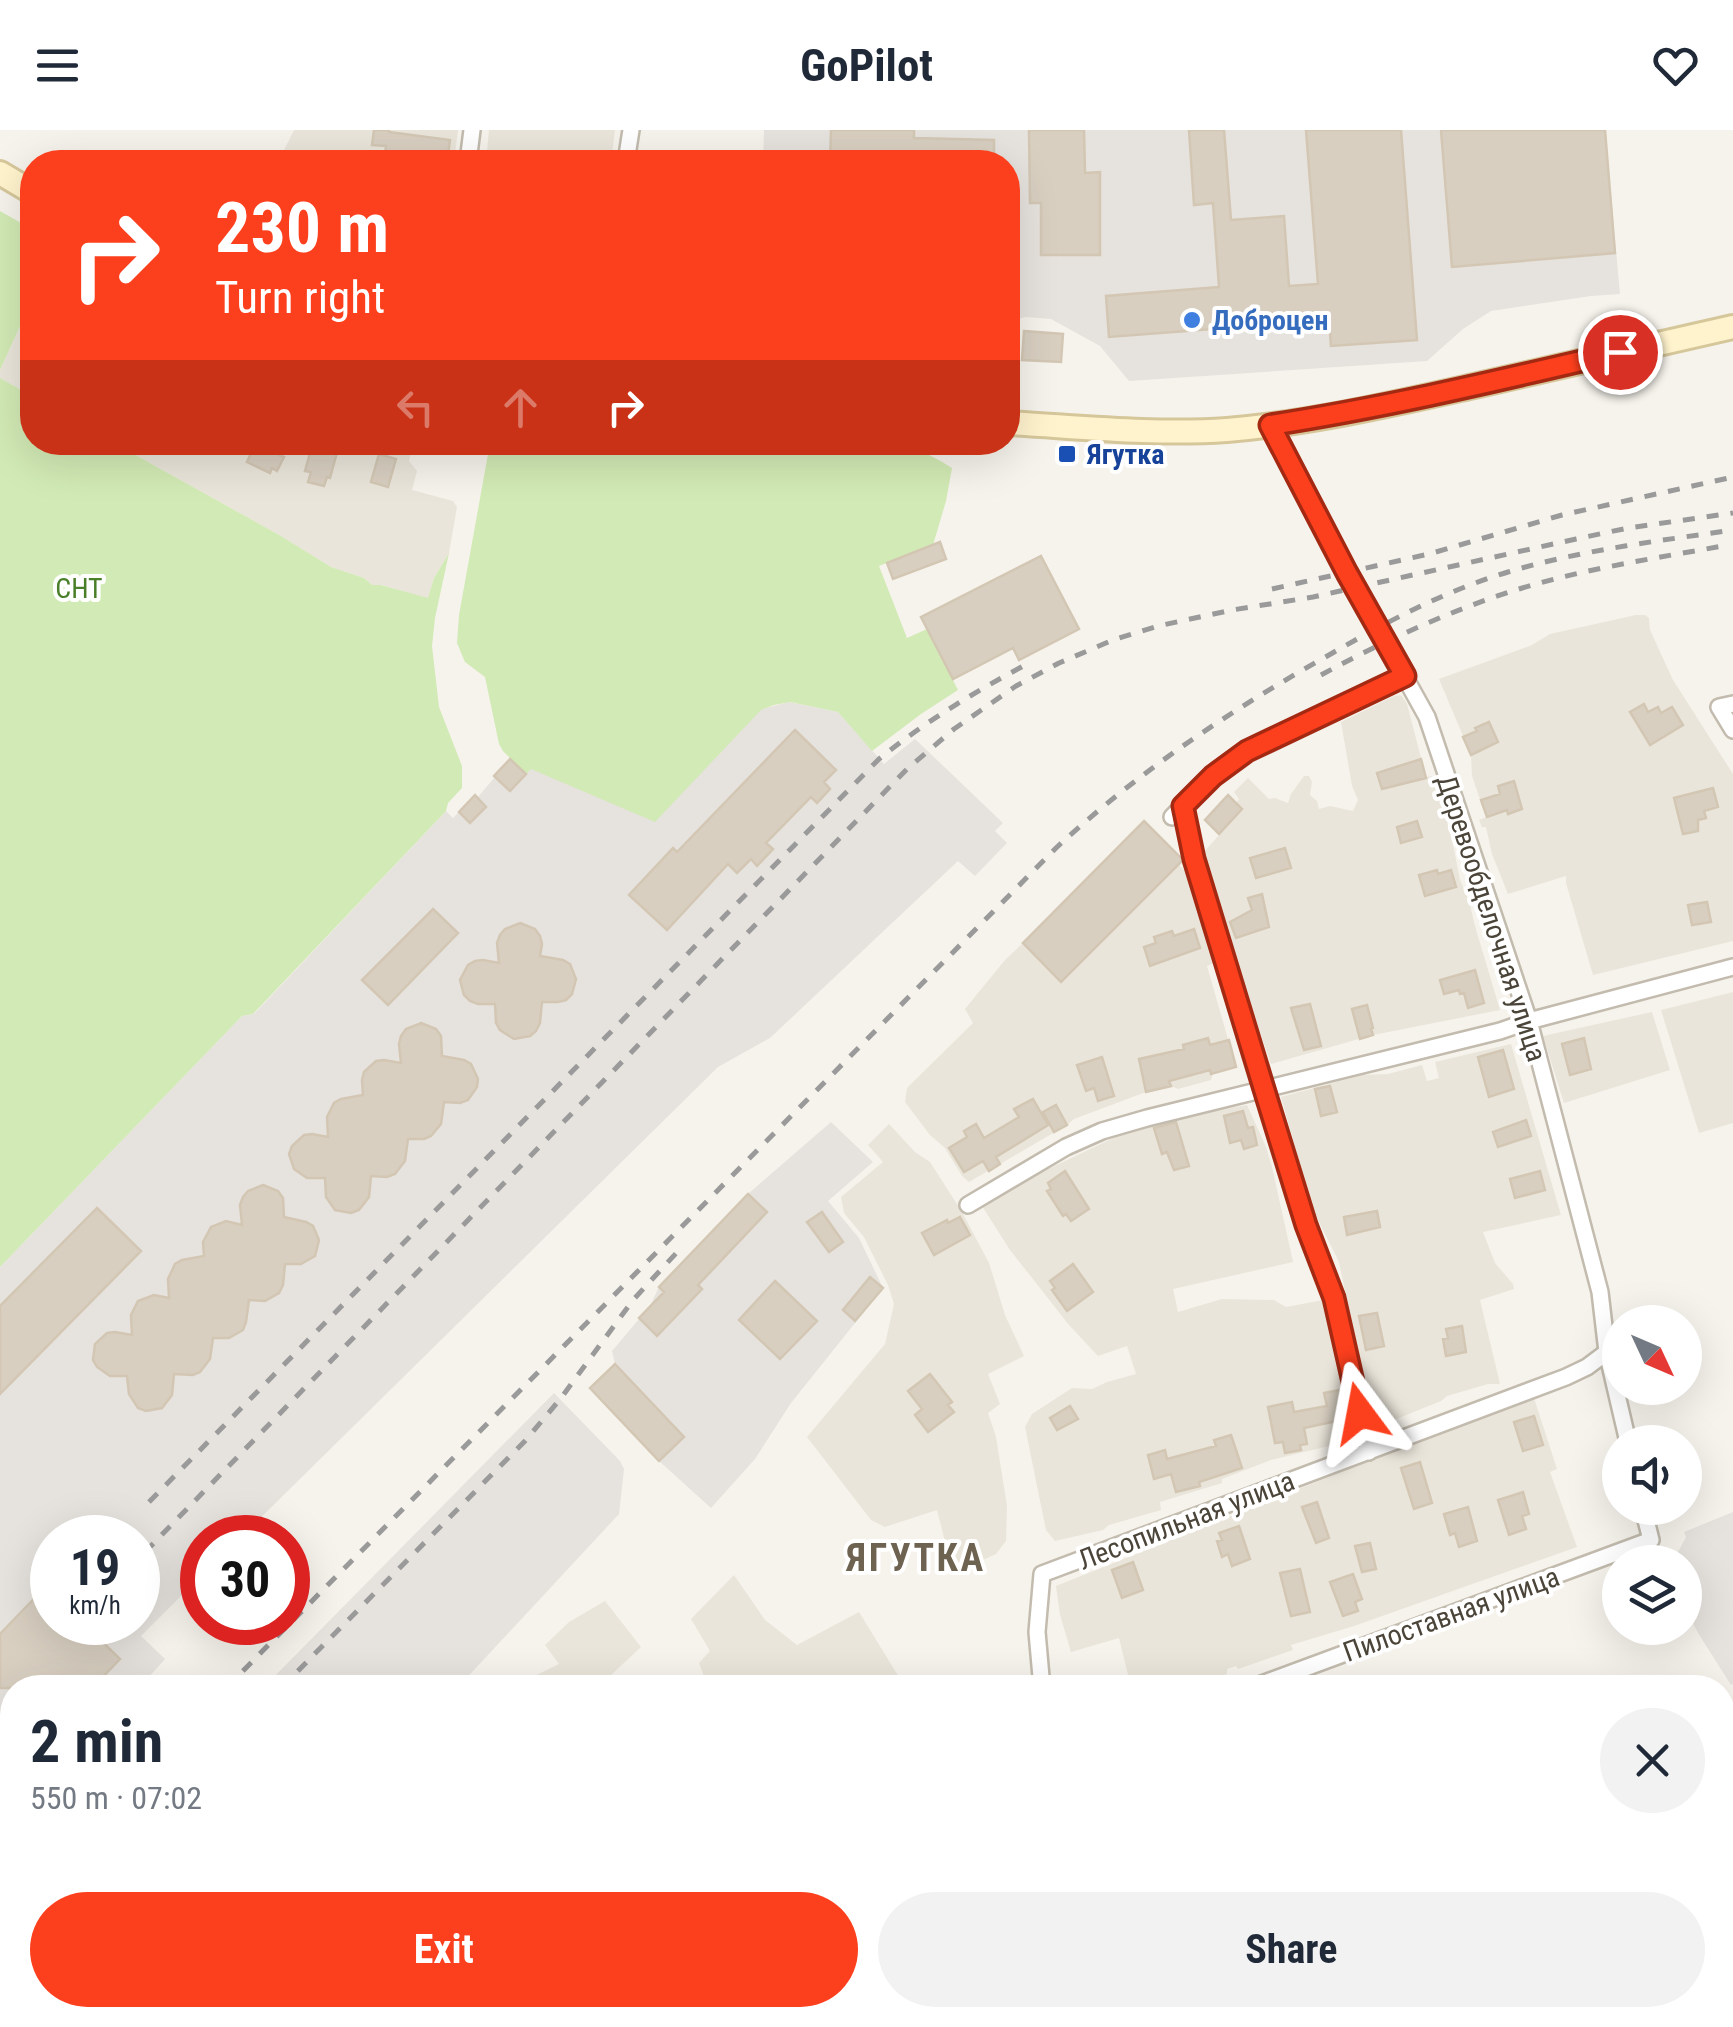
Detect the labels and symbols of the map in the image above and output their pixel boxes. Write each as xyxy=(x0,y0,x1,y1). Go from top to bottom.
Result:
place label: Доброцен xyxy=(1212,304,1328,337)
marker: Доброцен xyxy=(1181,309,1203,331)
pin xyxy=(1578,310,1663,395)
place label: Ягутка xyxy=(1086,438,1165,471)
marker: Ягутка xyxy=(1056,443,1078,465)
park label: СНТ xyxy=(55,572,103,605)
street label: Деревообделочная улица xyxy=(1430,771,1553,1066)
north arrow xyxy=(1602,1305,1702,1405)
position arrow xyxy=(1308,1361,1412,1465)
street label: Лесопильная улица xyxy=(1073,1464,1299,1577)
speed limit sign: 30 xyxy=(180,1515,310,1645)
district label: ЯГУТКА xyxy=(845,1536,986,1580)
street label: Пилоставная улица xyxy=(1339,1560,1564,1669)

